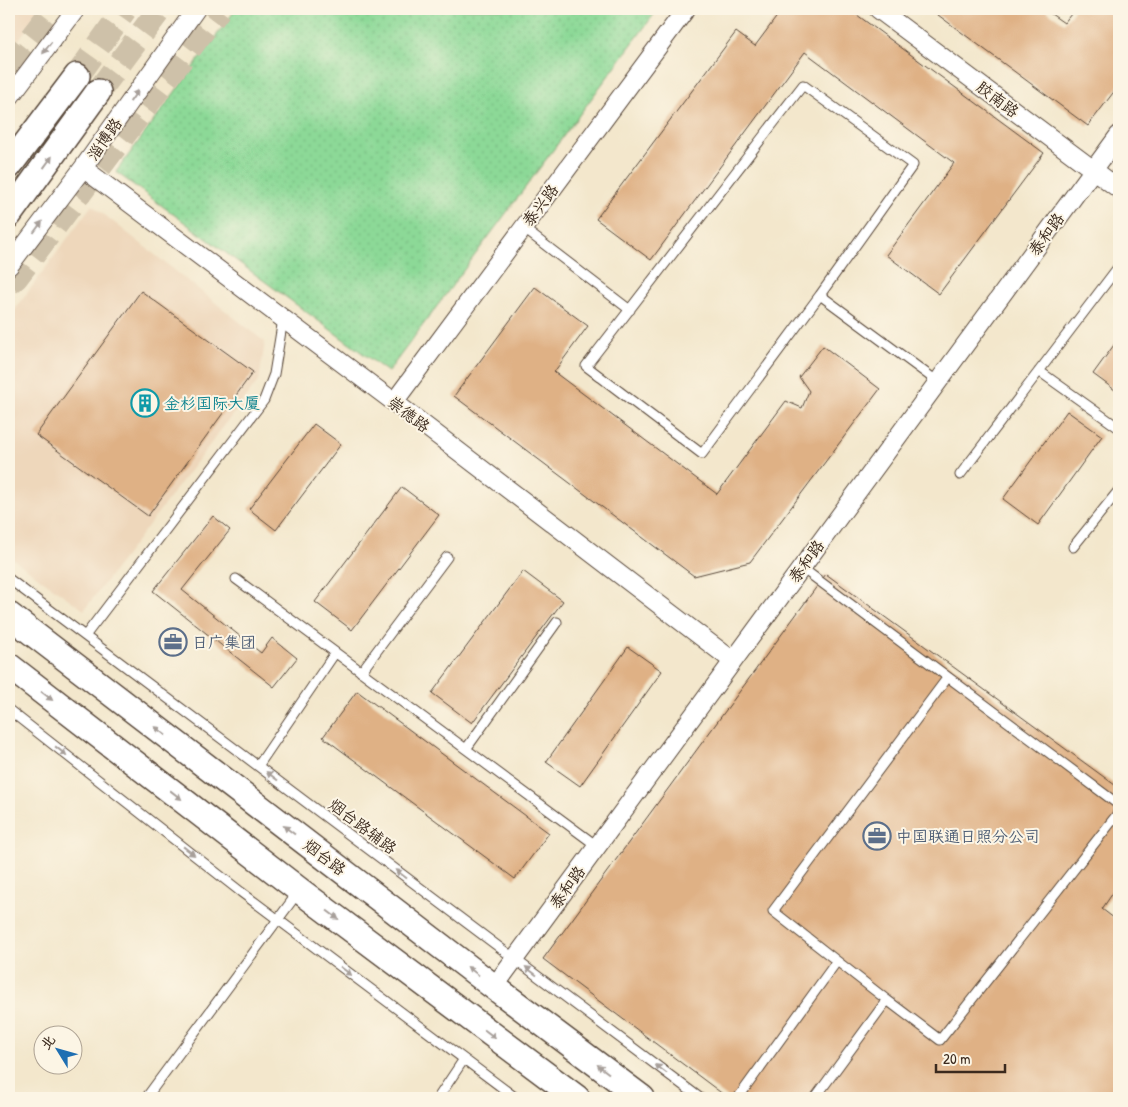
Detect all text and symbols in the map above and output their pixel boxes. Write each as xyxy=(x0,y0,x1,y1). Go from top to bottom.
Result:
one-way arrow xyxy=(42,41,52,55)
street label: 胶南路 xyxy=(972,76,1024,122)
one-way arrow xyxy=(129,89,139,103)
street label: 淄博路 xyxy=(81,113,127,165)
one-way arrow xyxy=(43,155,53,168)
street label: 泰兴路 xyxy=(517,179,563,231)
street label: 泰和路 xyxy=(1023,208,1069,260)
one-way arrow xyxy=(33,220,43,234)
building icon: 金杉国际大厦 xyxy=(130,388,160,418)
street label: 崇德路 xyxy=(383,391,435,437)
place label: 金杉国际大厦 xyxy=(164,392,260,414)
street label: 泰和路 xyxy=(783,535,829,587)
office icon: 日广集团 xyxy=(158,627,188,657)
place label: 日广集团 xyxy=(192,631,256,653)
one-way arrow xyxy=(40,690,53,701)
one-way arrow xyxy=(153,726,167,736)
one-way arrow xyxy=(54,745,67,756)
one-way arrow xyxy=(265,771,279,781)
one-way arrow xyxy=(169,790,183,800)
street label: 烟台路辅路 xyxy=(325,794,401,858)
office icon: 中国联通日照分公司 xyxy=(862,821,892,851)
one-way arrow xyxy=(283,824,296,835)
place label: 中国联通日照分公司 xyxy=(896,825,1040,847)
street label: 烟台路 xyxy=(300,835,350,879)
one-way arrow xyxy=(182,846,196,856)
street label: 泰和路 xyxy=(544,861,590,913)
one-way arrow xyxy=(395,868,408,879)
one-way arrow xyxy=(326,910,339,921)
one-way arrow xyxy=(339,965,352,976)
one-way arrow xyxy=(466,966,480,976)
one-way arrow xyxy=(525,966,538,977)
north arrow xyxy=(32,1024,82,1074)
one-way arrow xyxy=(483,1029,497,1039)
text: 北 xyxy=(35,1031,59,1053)
scale bar xyxy=(936,1042,1004,1074)
text: 20 m xyxy=(943,1048,970,1069)
one-way arrow xyxy=(596,1064,610,1074)
one-way arrow xyxy=(654,1064,668,1074)

